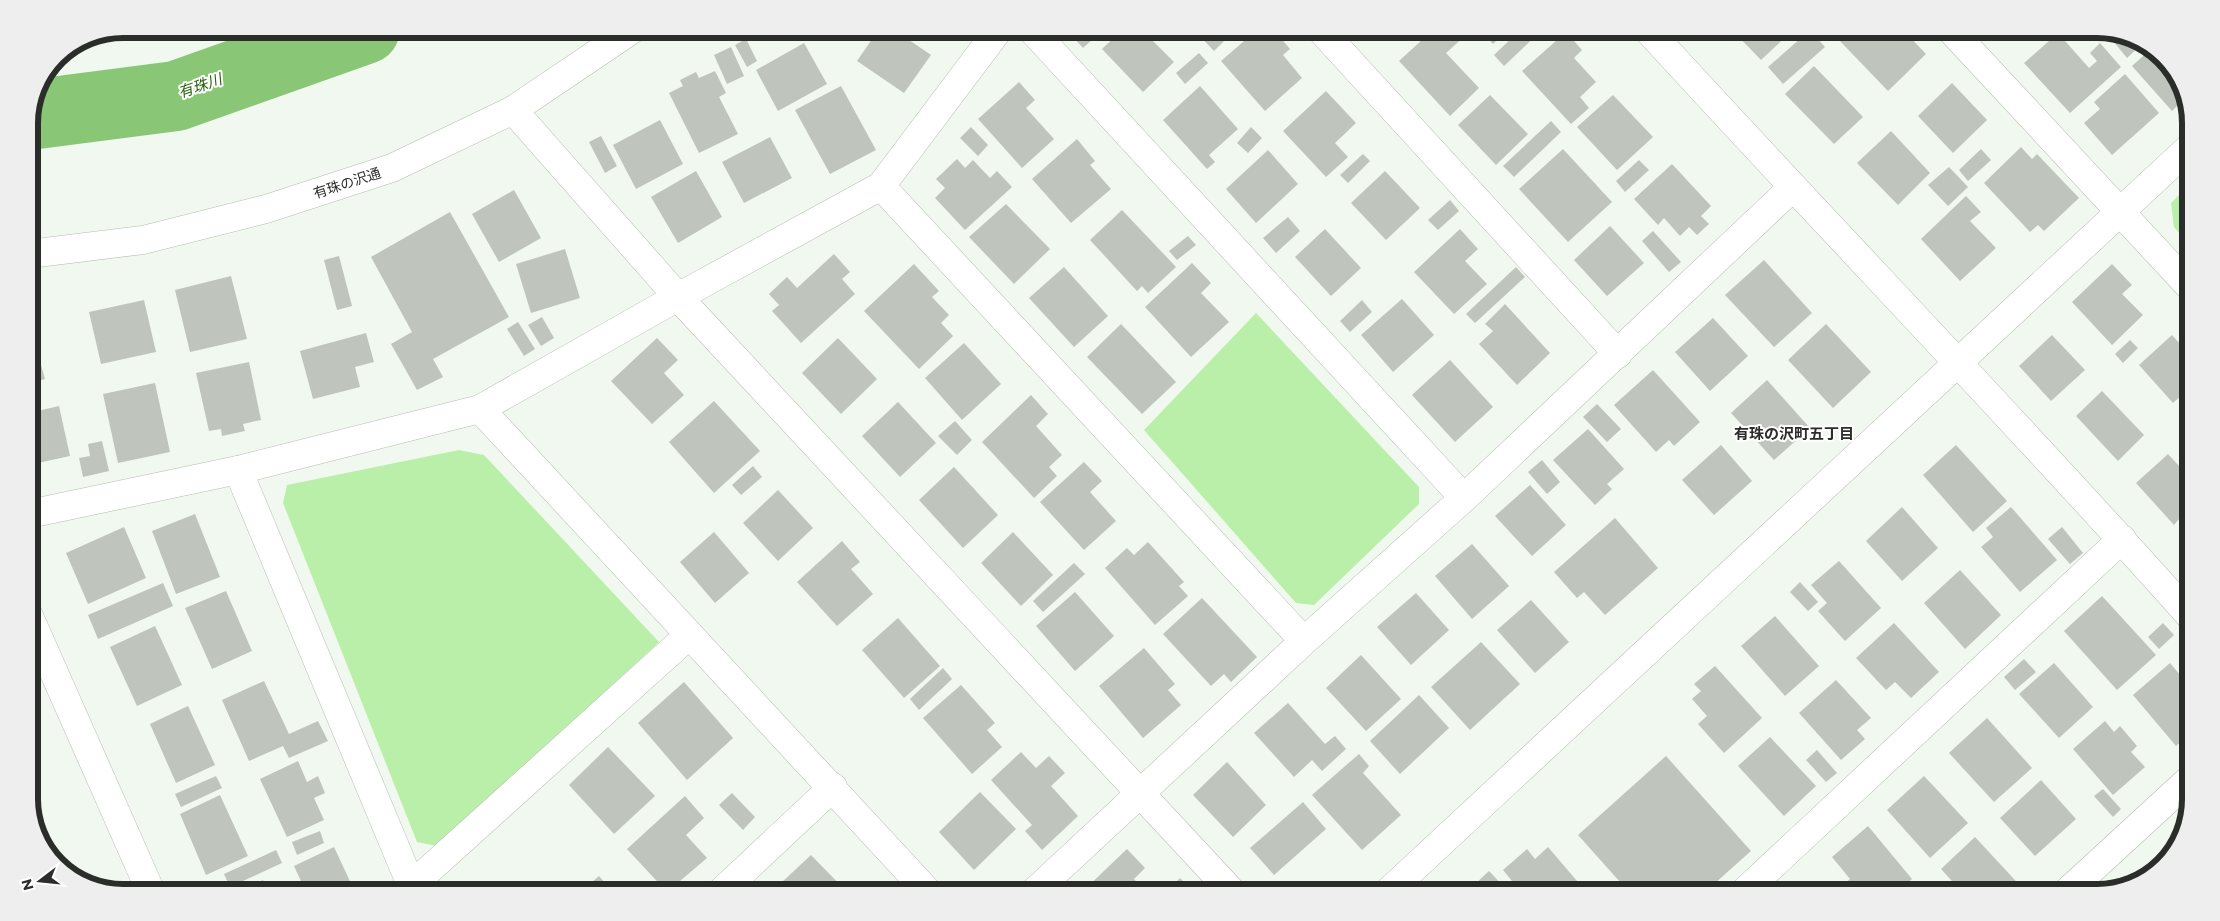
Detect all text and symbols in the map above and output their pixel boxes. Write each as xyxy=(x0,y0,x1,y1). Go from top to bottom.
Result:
water label: 有珠川 xyxy=(175,69,226,102)
street label: 有珠の沢通 xyxy=(311,164,383,202)
district label: 有珠の沢町五丁目 xyxy=(1734,424,1854,443)
north arrow xyxy=(15,856,65,906)
text: N xyxy=(17,877,38,893)

